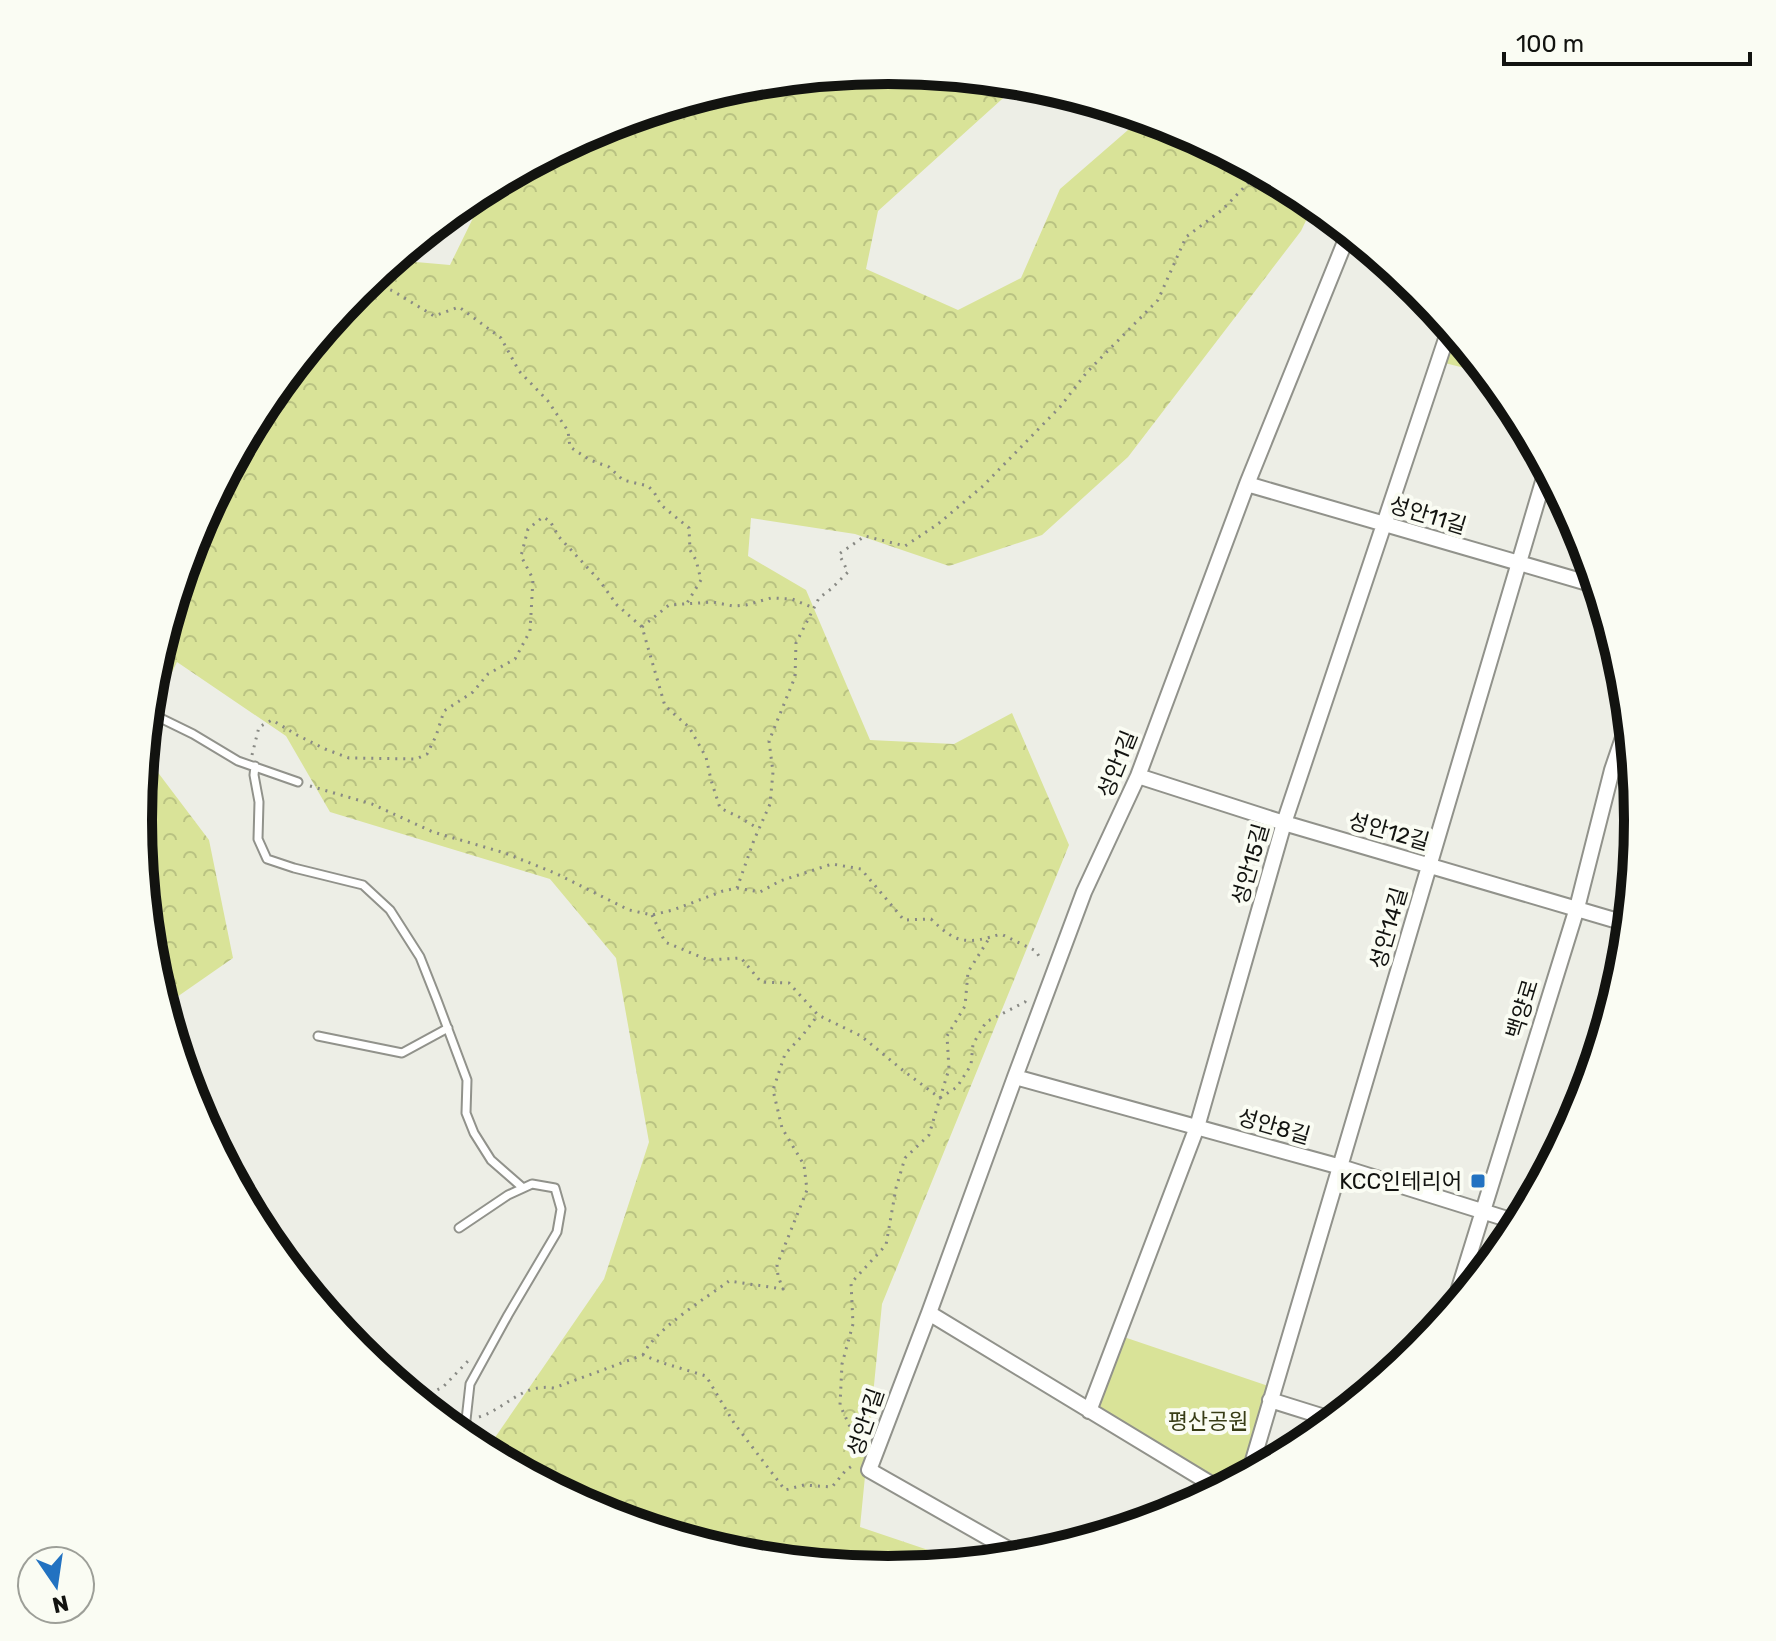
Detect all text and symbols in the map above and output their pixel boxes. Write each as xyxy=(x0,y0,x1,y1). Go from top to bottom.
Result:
scale bar xyxy=(1504,16,1750,66)
text: 100 m xyxy=(1516,30,1584,58)
street label: 성안11길 xyxy=(1386,491,1470,540)
street label: 성안1길 xyxy=(1092,727,1143,802)
street label: 성안12길 xyxy=(1345,807,1433,856)
street label: 성안15길 xyxy=(1226,820,1275,908)
street label: 성안14길 xyxy=(1364,884,1413,972)
street label: 백양로 xyxy=(1501,976,1544,1042)
street label: 성안8길 xyxy=(1234,1103,1313,1150)
place label: KCC인테리어 xyxy=(1339,1168,1462,1195)
marker: KCC인테리어 xyxy=(1469,1172,1487,1190)
street label: 성안1길 xyxy=(841,1385,890,1460)
park label: 평산공원 xyxy=(1168,1408,1248,1435)
north arrow xyxy=(16,1545,96,1625)
text: N xyxy=(50,1589,71,1619)

